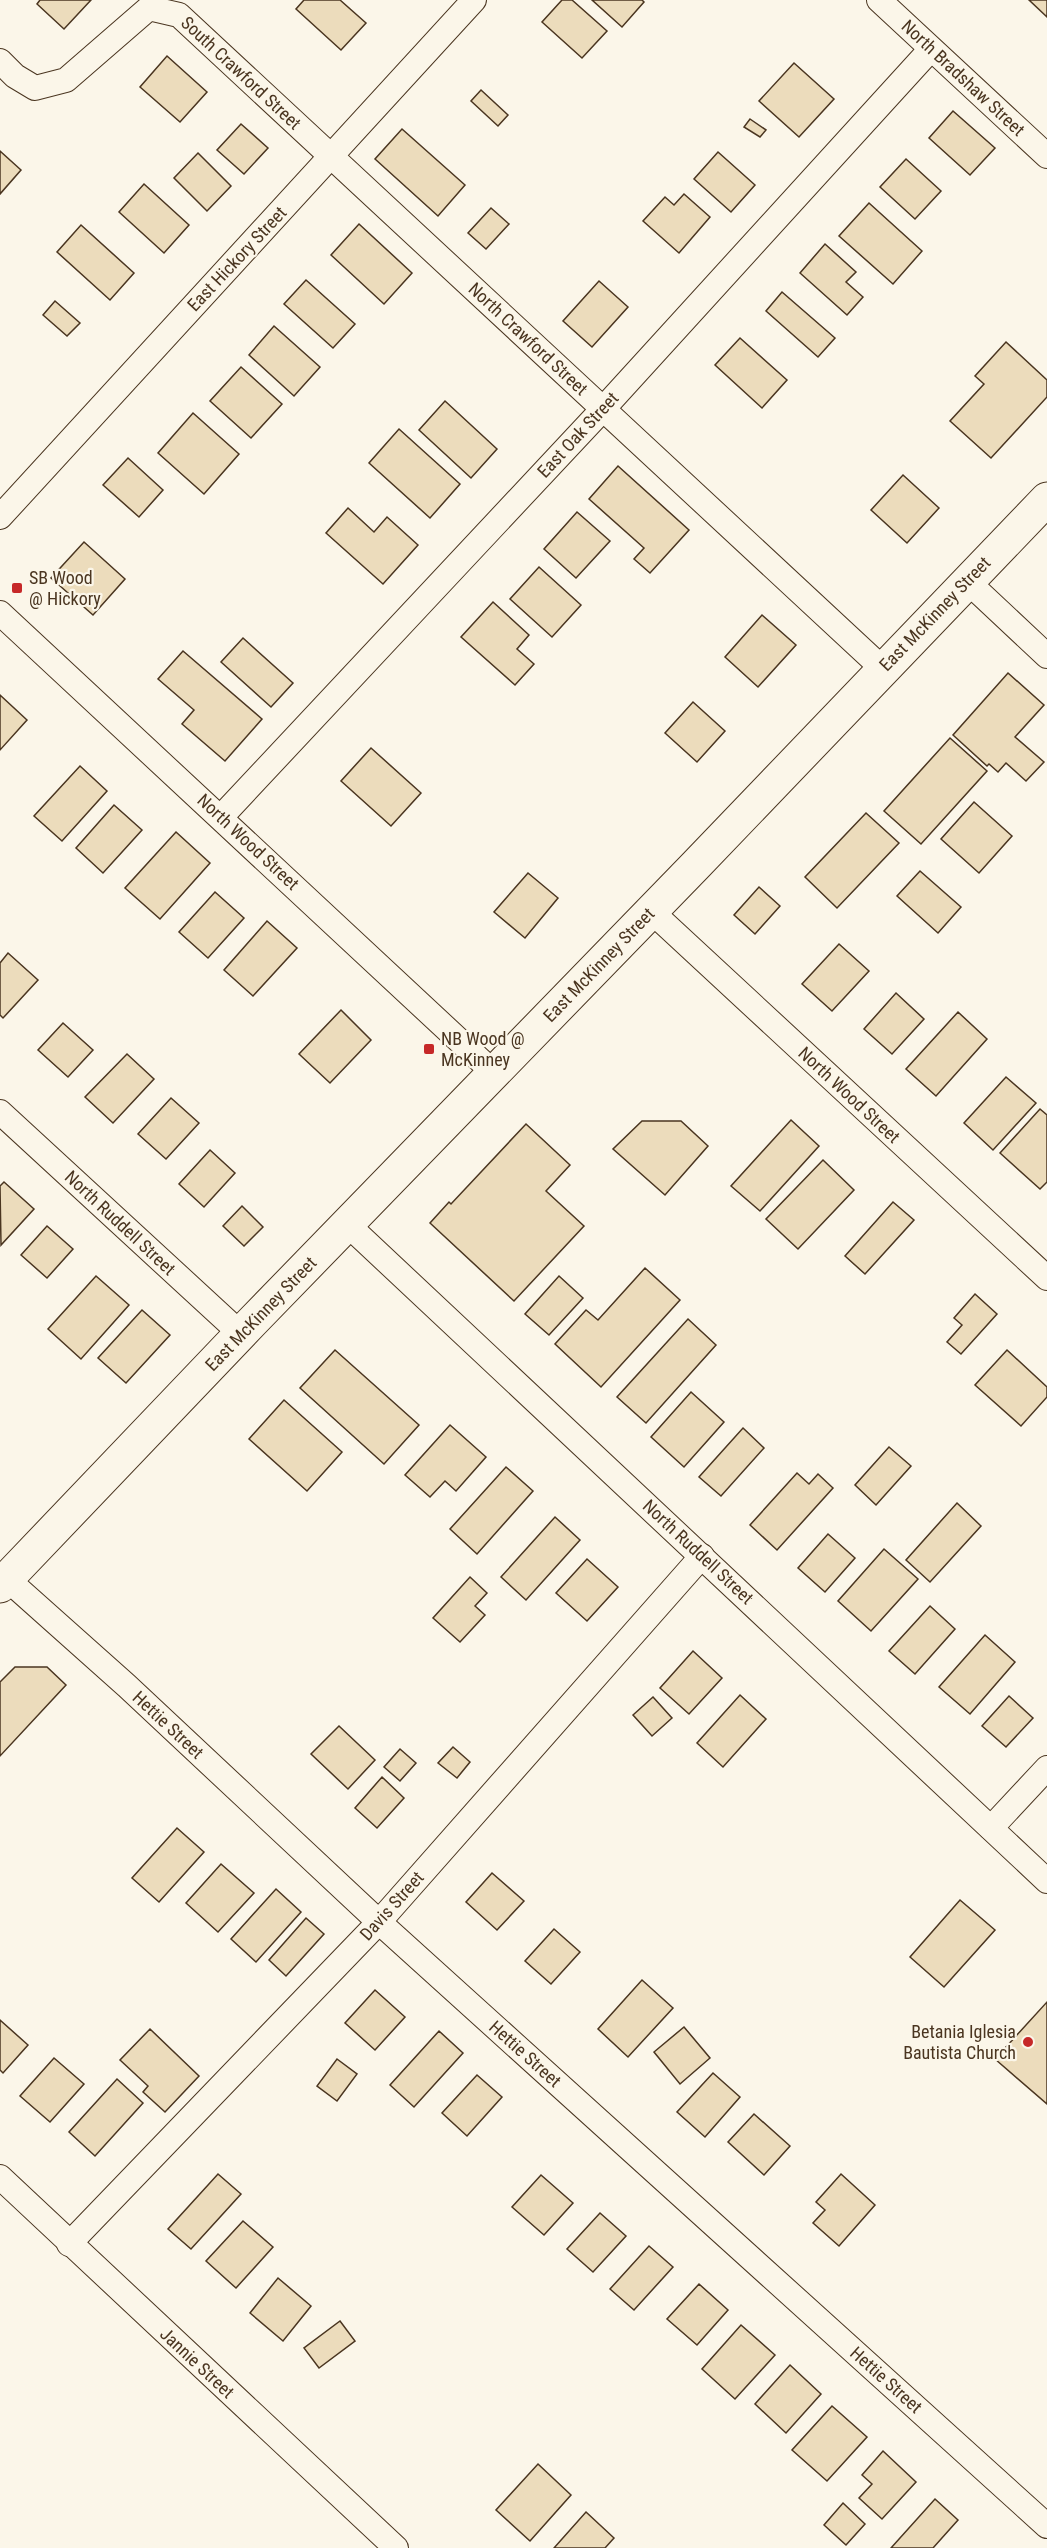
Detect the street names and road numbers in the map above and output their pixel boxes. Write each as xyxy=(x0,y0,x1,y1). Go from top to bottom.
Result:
street label: South Crawford Street xyxy=(177,12,306,134)
street label: North Bradshaw Street xyxy=(898,15,1029,140)
street label: East Hickory Street xyxy=(183,202,291,315)
street label: North Crawford Street xyxy=(464,278,592,399)
street label: East Oak Street xyxy=(533,388,623,482)
street label: East McKinney Street xyxy=(875,552,995,675)
street label: North Wood Street xyxy=(193,789,303,894)
street label: East McKinney Street xyxy=(539,903,659,1026)
street label: North Wood Street xyxy=(794,1042,904,1147)
street label: North Ruddell Street xyxy=(61,1166,180,1279)
street label: East McKinney Street xyxy=(201,1252,321,1375)
street label: North Ruddell Street xyxy=(639,1495,758,1608)
street label: Hettie Street xyxy=(129,1687,208,1763)
street label: Davis Street xyxy=(355,1867,428,1944)
street label: Hettie Street xyxy=(485,2016,565,2091)
street label: Jannie Street xyxy=(156,2323,239,2402)
street label: Hettie Street xyxy=(846,2342,926,2417)

